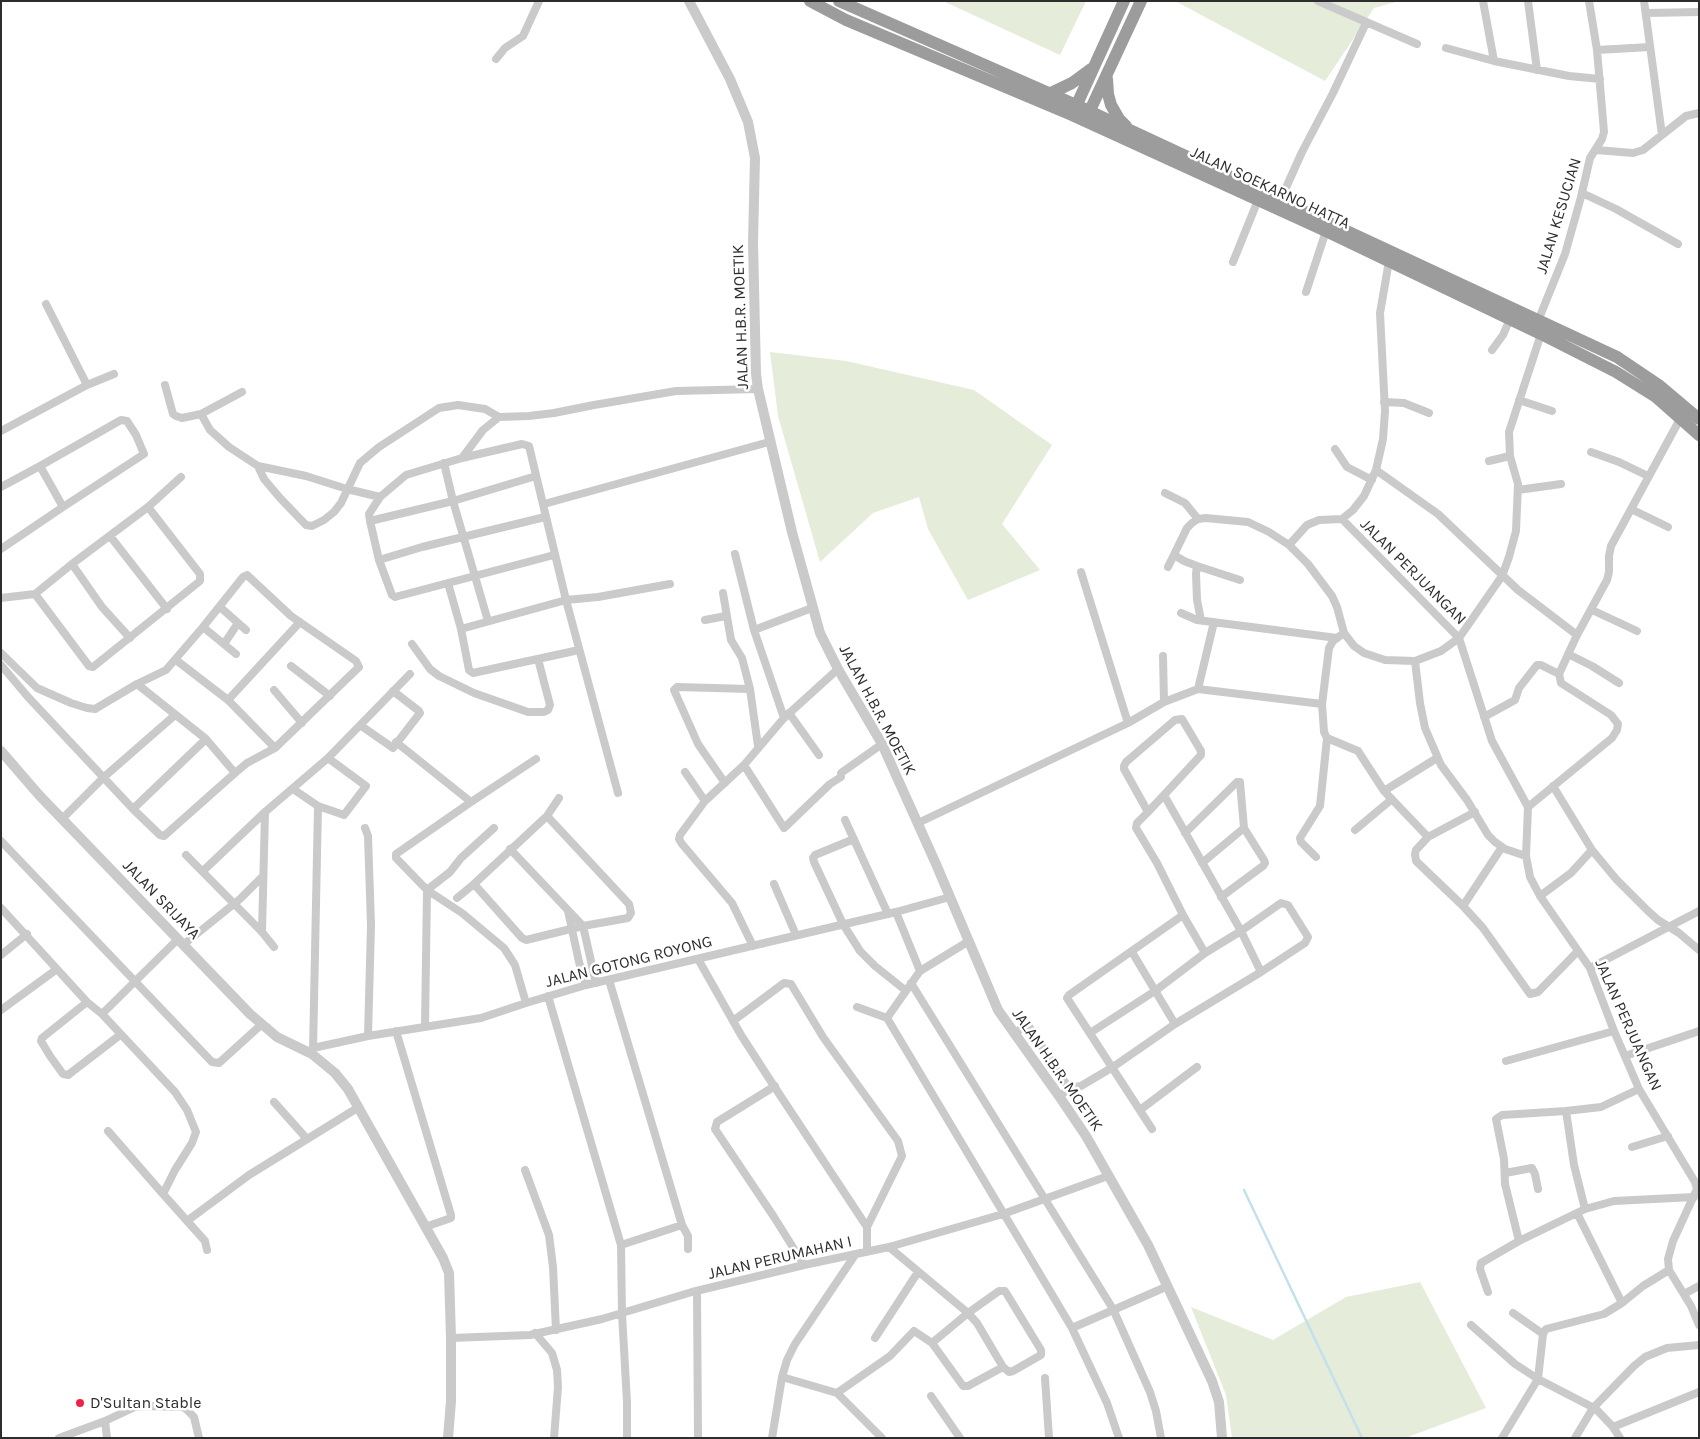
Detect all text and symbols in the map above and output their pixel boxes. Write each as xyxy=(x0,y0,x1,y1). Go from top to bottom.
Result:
street label: JALAN SOEKARNO HATTA xyxy=(1187,143,1353,233)
street label: JALAN KESUCIAN xyxy=(1532,156,1586,276)
street label: JALAN H.B.R. MOETIK xyxy=(729,244,753,390)
street label: JALAN PERJUANGAN xyxy=(1356,515,1470,629)
street label: JALAN H.B.R. MOETIK xyxy=(834,642,920,778)
street label: JALAN SRIJAYA xyxy=(118,856,204,944)
street label: JALAN GOTONG ROYONG xyxy=(544,932,714,992)
street label: JALAN PERJUANGAN xyxy=(1590,956,1666,1094)
street label: JALAN H.B.R. MOETIK xyxy=(1008,1005,1106,1135)
street label: JALAN PERUMAHAN I xyxy=(706,1232,854,1284)
place label: D'Sultan Stable xyxy=(90,1393,202,1413)
marker: D'Sultan Stable xyxy=(74,1397,86,1409)

